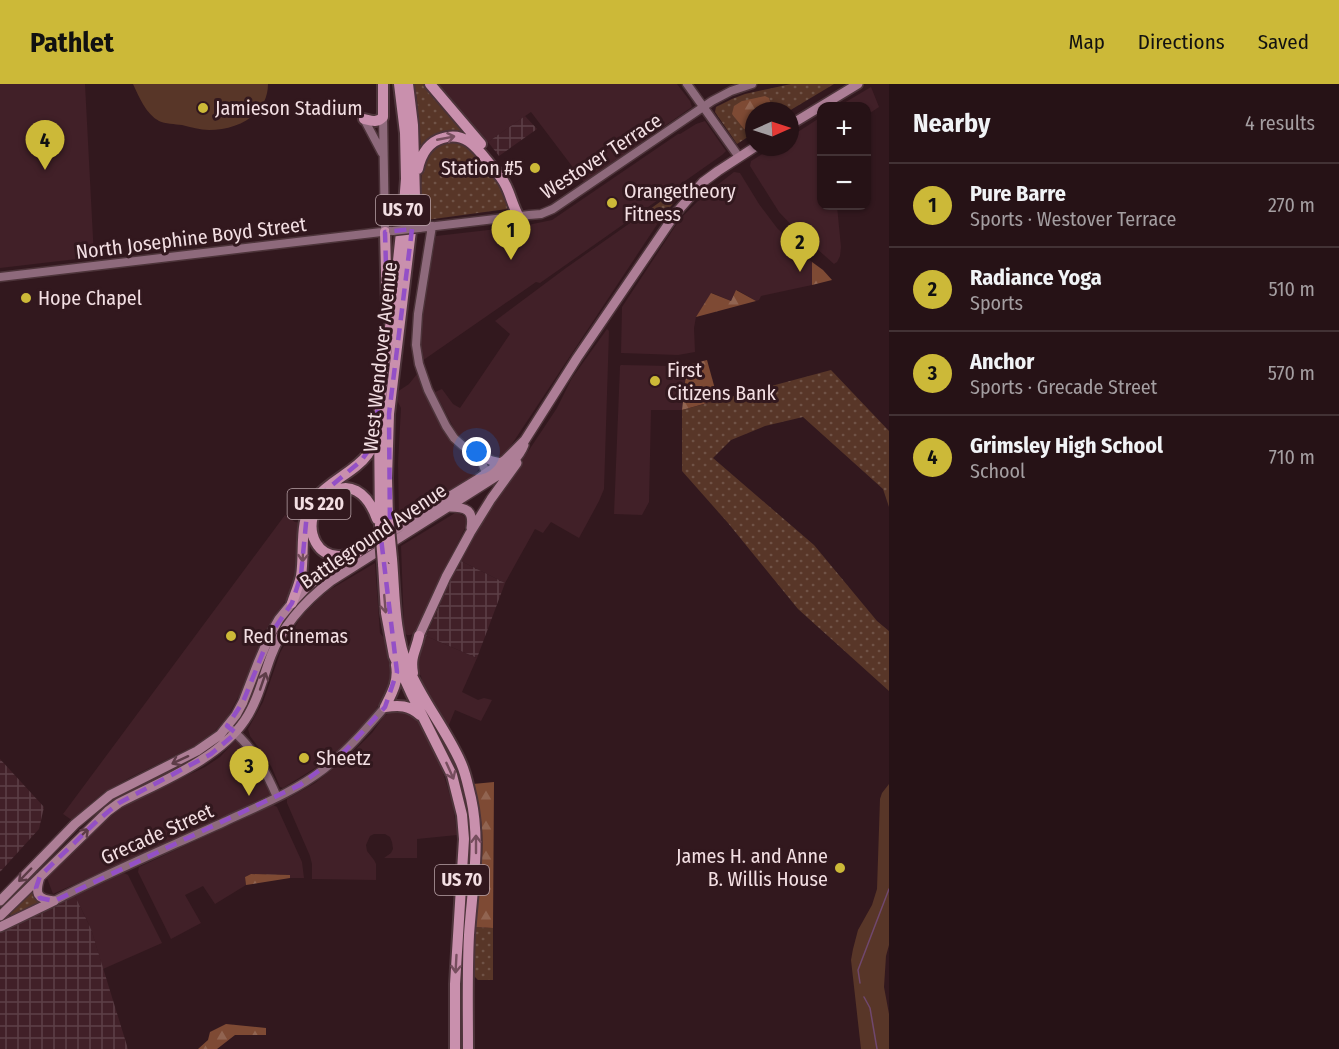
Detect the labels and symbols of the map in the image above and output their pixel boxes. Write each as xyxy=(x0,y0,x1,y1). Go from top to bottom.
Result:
place label: Jamieson Stadium xyxy=(215,96,363,120)
marker: Jamieson Stadium xyxy=(196,101,210,115)
north arrow xyxy=(745,102,799,156)
street label: Westover Terrace xyxy=(536,108,666,204)
pin: 4 xyxy=(26,120,64,170)
one-way arrow xyxy=(436,132,456,143)
place label: Station #5 xyxy=(441,156,523,180)
marker: Station #5 xyxy=(528,161,542,175)
place label: Orangetheory Fitness xyxy=(624,179,736,226)
road number: US 70 xyxy=(376,195,430,225)
marker: Orangetheory Fitness xyxy=(605,196,619,210)
pin: 1 xyxy=(492,210,530,260)
street label: North Josephine Boyd Street xyxy=(74,212,308,264)
pin: 2 xyxy=(780,222,820,272)
street label: West Wendover Avenue xyxy=(358,261,402,453)
place label: Hope Chapel xyxy=(38,286,142,310)
marker: Hope Chapel xyxy=(19,291,33,305)
place label: First Citizens Bank xyxy=(667,358,776,405)
marker: First Citizens Bank xyxy=(648,374,662,388)
your location xyxy=(462,437,491,466)
street label: Battleground Avenue xyxy=(295,478,451,594)
road number: US 220 xyxy=(288,489,350,519)
one-way arrow xyxy=(297,543,308,563)
one-way arrow xyxy=(380,593,391,613)
place label: Red Cinemas xyxy=(243,624,348,648)
marker: Red Cinemas xyxy=(224,629,238,643)
one-way arrow xyxy=(258,672,269,691)
pin: 3 xyxy=(230,746,268,796)
place label: Sheetz xyxy=(316,746,371,770)
marker: Sheetz xyxy=(297,751,311,765)
one-way arrow xyxy=(171,754,189,766)
one-way arrow xyxy=(445,762,456,780)
street label: Grecade Street xyxy=(97,798,217,869)
one-way arrow xyxy=(75,828,90,843)
one-way arrow xyxy=(470,834,482,854)
place label: James H. and Anne B. Willis House xyxy=(676,844,828,891)
marker: James H. and Anne B. Willis House xyxy=(833,861,847,875)
road number: US 70 xyxy=(435,865,489,895)
one-way arrow xyxy=(19,867,33,882)
one-way arrow xyxy=(451,953,462,973)

